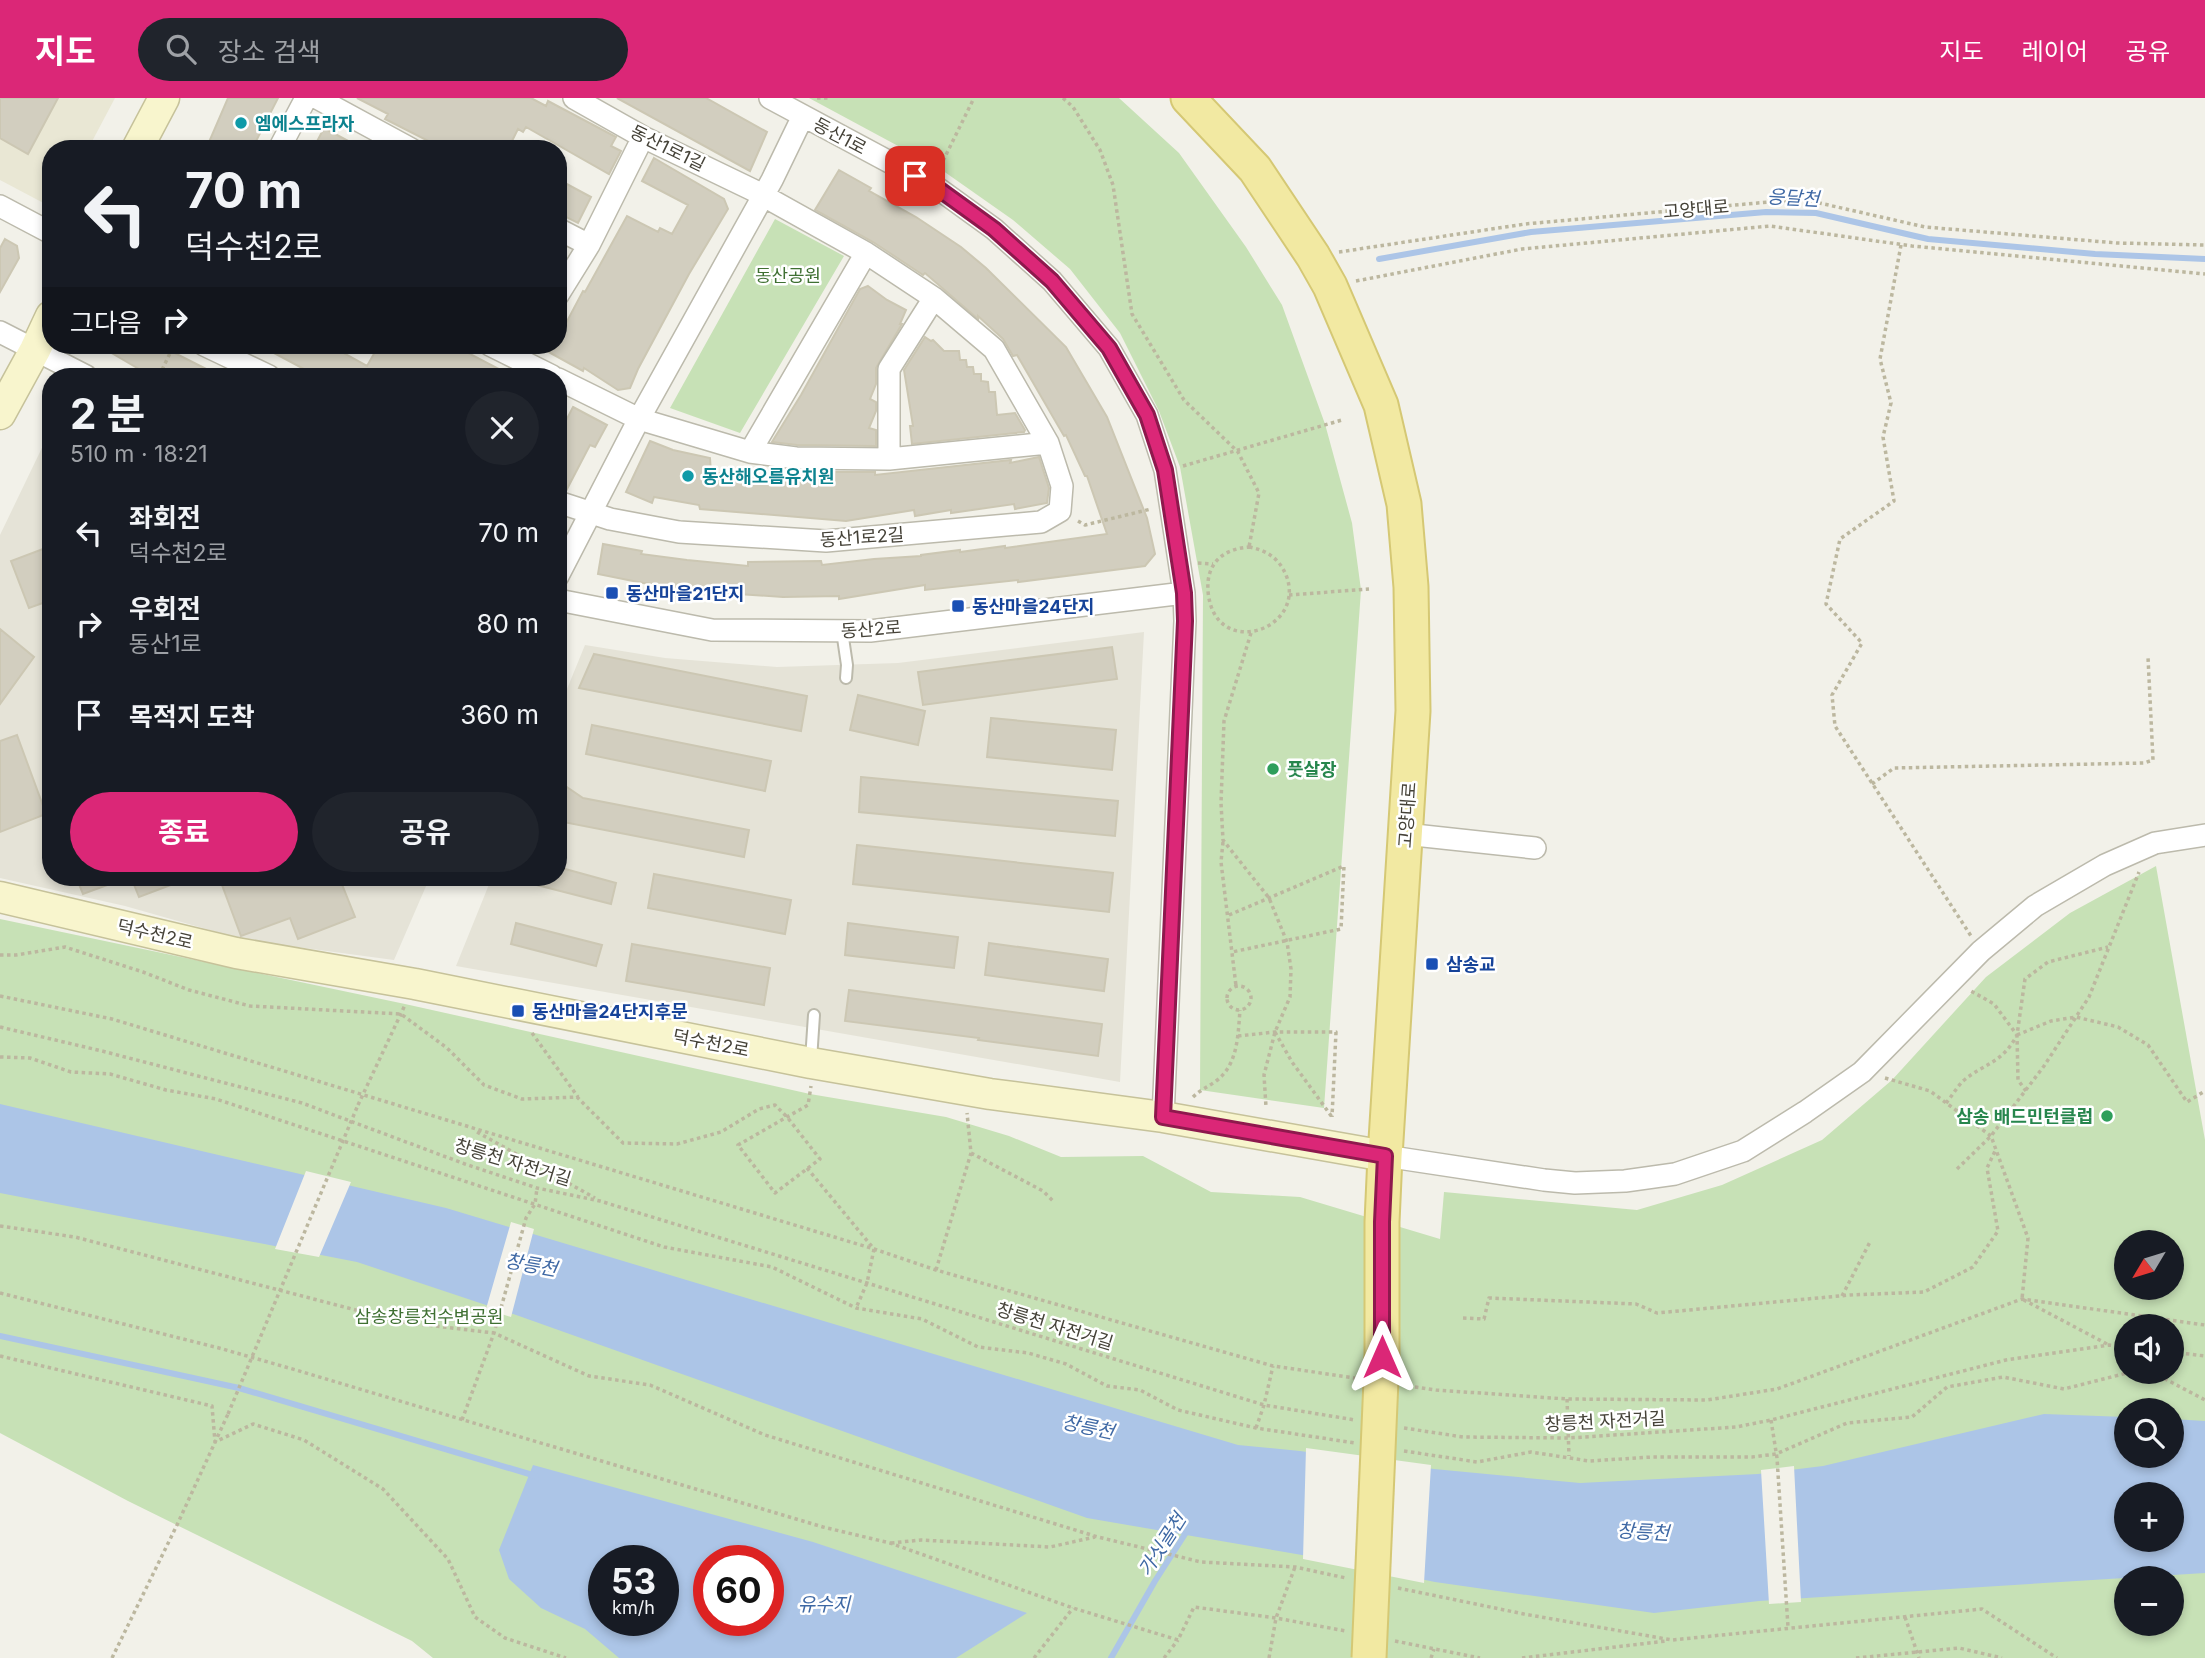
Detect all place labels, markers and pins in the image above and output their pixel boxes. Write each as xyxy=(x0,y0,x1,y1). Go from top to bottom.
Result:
place label: 엠에스프라자 xyxy=(255,113,355,134)
marker: 엠에스프라자 xyxy=(233,115,249,131)
pin xyxy=(885,146,945,206)
place label: 동산해오름유치원 xyxy=(702,466,834,487)
marker: 동산해오름유치원 xyxy=(680,468,696,484)
place label: 동산마을21단지 xyxy=(626,583,744,604)
marker: 동산마을21단지 xyxy=(604,585,620,601)
place label: 동산마을24단지 xyxy=(972,596,1095,617)
marker: 동산마을24단지 xyxy=(950,598,966,614)
place label: 풋살장 xyxy=(1287,759,1337,780)
marker: 풋살장 xyxy=(1265,761,1281,777)
place label: 삼송교 xyxy=(1446,954,1496,975)
marker: 삼송교 xyxy=(1424,956,1440,972)
place label: 동산마을24단지후문 xyxy=(532,1001,688,1022)
marker: 동산마을24단지후문 xyxy=(510,1003,526,1019)
place label: 삼송 배드민턴클럽 xyxy=(1956,1106,2093,1127)
marker: 삼송 배드민턴클럽 xyxy=(2099,1108,2115,1124)

